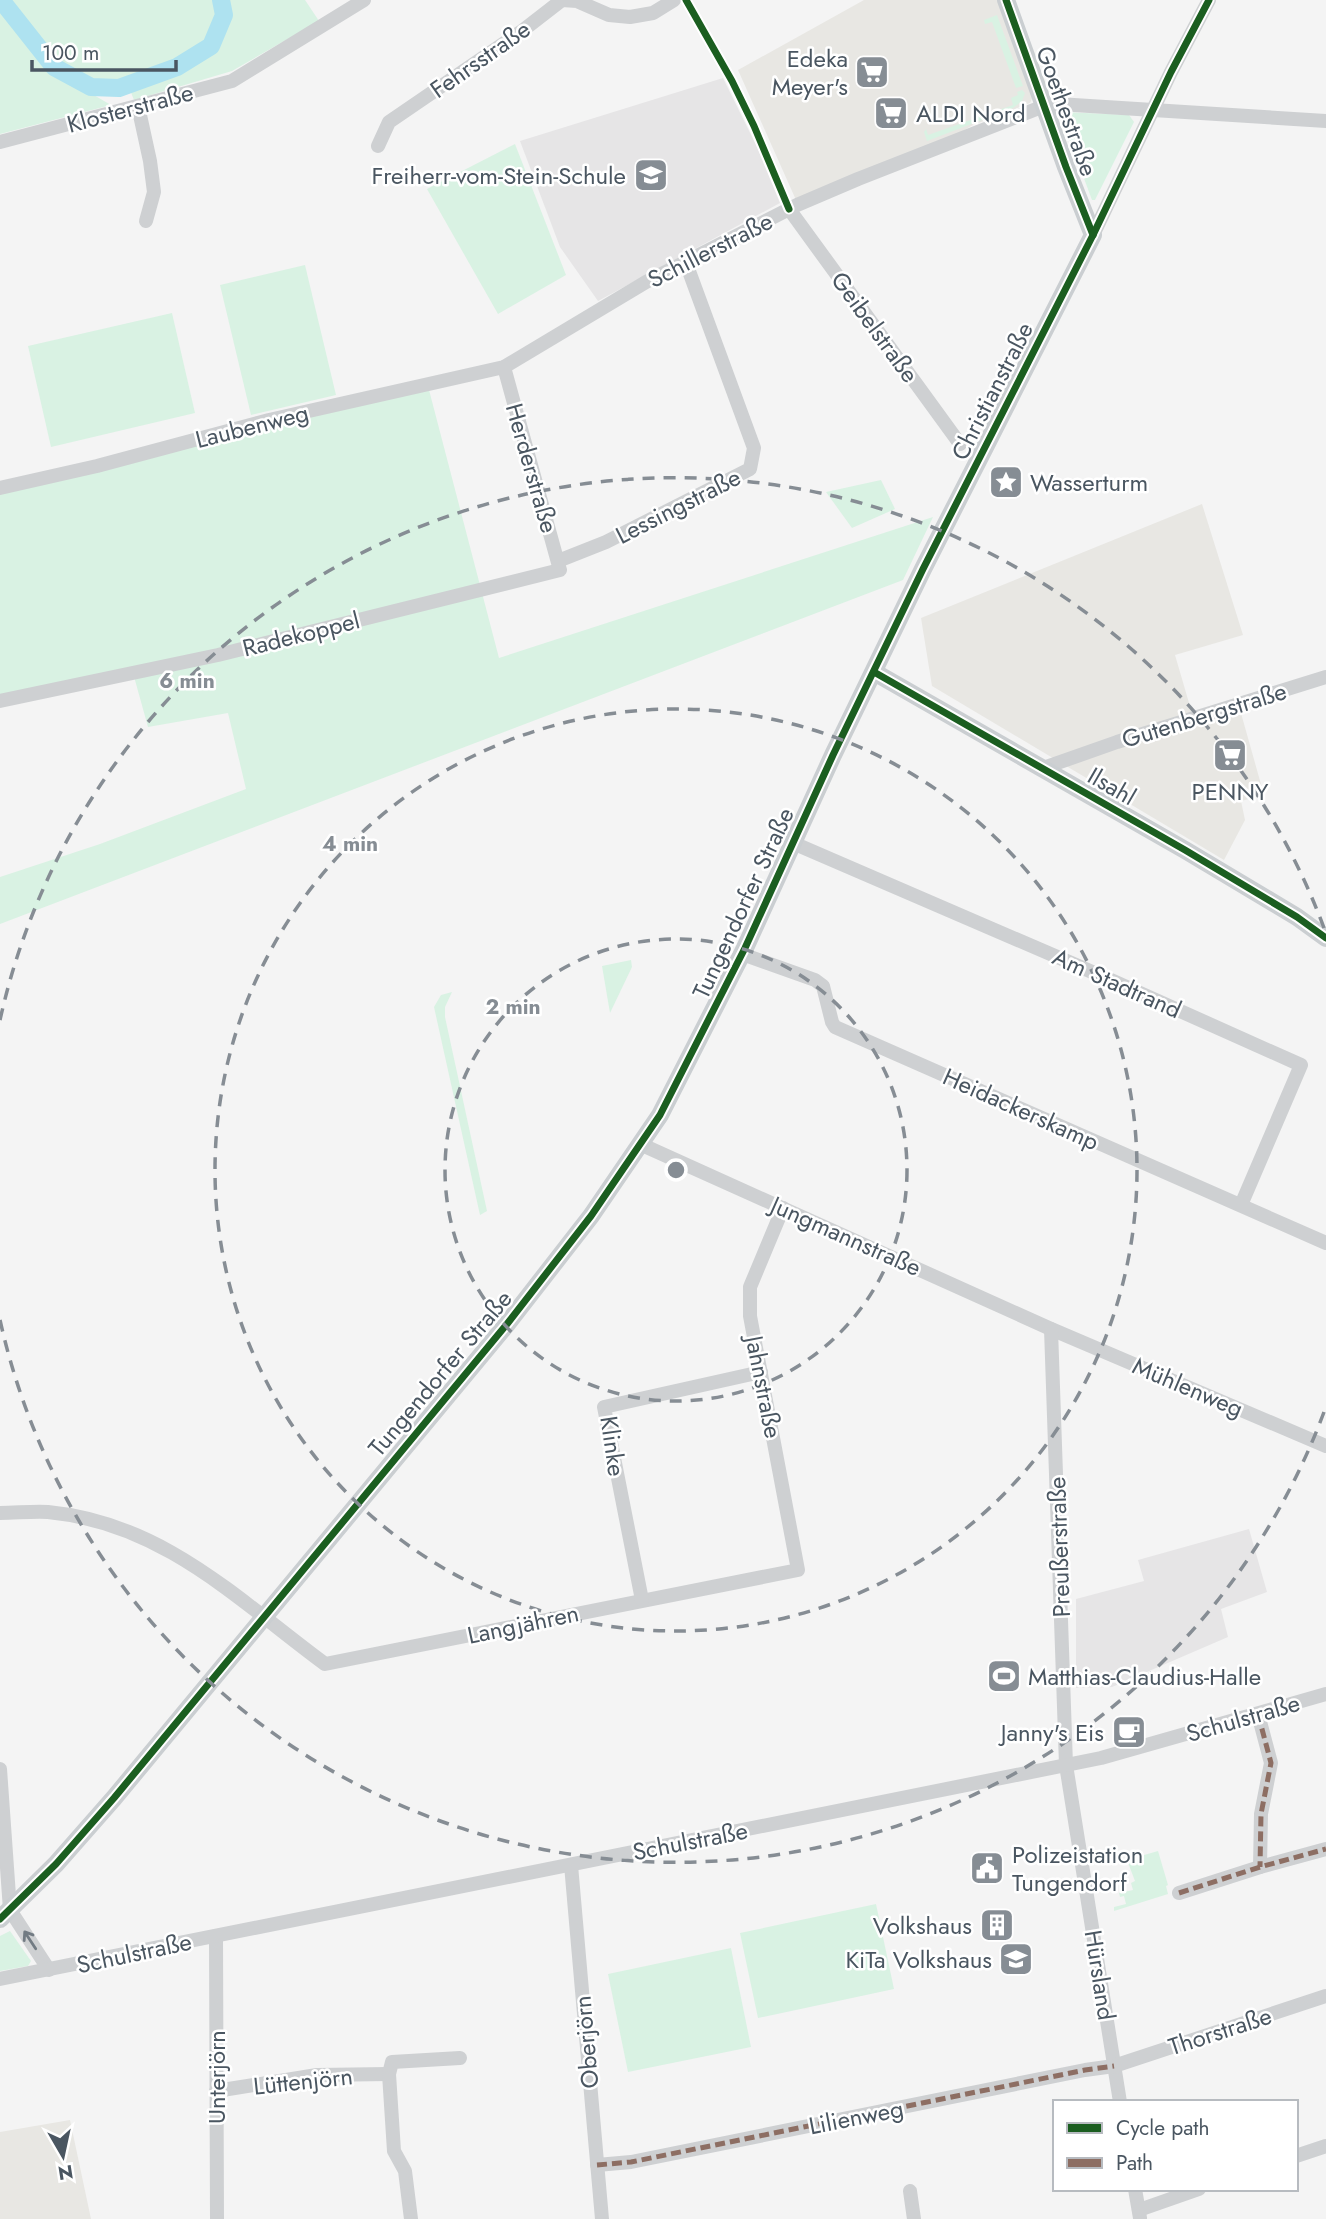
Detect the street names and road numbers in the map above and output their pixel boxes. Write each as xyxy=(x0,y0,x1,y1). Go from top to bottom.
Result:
street label: Fehrsstraße xyxy=(423,12,537,106)
street label: Goethestraße xyxy=(1027,41,1107,181)
street label: Klosterstraße xyxy=(63,74,197,142)
street label: Schillerstraße xyxy=(641,203,779,297)
street label: Geibelstraße xyxy=(823,264,927,390)
street label: Christianstraße xyxy=(942,316,1042,466)
street label: Laubenweg xyxy=(192,395,312,457)
street label: Herderstraße xyxy=(497,399,567,537)
street label: Lessingstraße xyxy=(609,460,747,552)
street label: Radekoppel xyxy=(239,603,363,665)
street label: Gutenbergstraße xyxy=(1117,673,1291,757)
street label: Ilsahl xyxy=(1081,758,1143,814)
street label: Tungendorfer Straße xyxy=(683,802,803,1004)
street label: Am Stadtrand xyxy=(1047,939,1187,1027)
street label: Heidackerskamp xyxy=(937,1059,1105,1159)
street label: Jungmannstraße xyxy=(762,1186,927,1285)
street label: Tungendorfer Straße xyxy=(360,1282,520,1464)
street label: Jahnstraße xyxy=(736,1330,791,1441)
street label: Mühlenweg xyxy=(1127,1348,1249,1426)
street label: Klinke xyxy=(591,1414,635,1478)
street label: Preußerstraße xyxy=(1039,1476,1079,1618)
street label: Langjähren xyxy=(464,1595,582,1653)
street label: Schulstraße xyxy=(1182,1685,1304,1751)
street label: Schulstraße xyxy=(629,1813,751,1869)
street label: Schulstraße xyxy=(73,1924,195,1982)
street label: Hürsland xyxy=(1076,1927,1124,2023)
street label: Oberjörn xyxy=(565,1994,607,2090)
street label: Thorstraße xyxy=(1164,1998,1276,2064)
street label: Unterjörn xyxy=(199,2030,234,2124)
street label: Lüttenjörn xyxy=(252,2058,354,2104)
street label: Lilienweg xyxy=(806,2091,906,2143)

